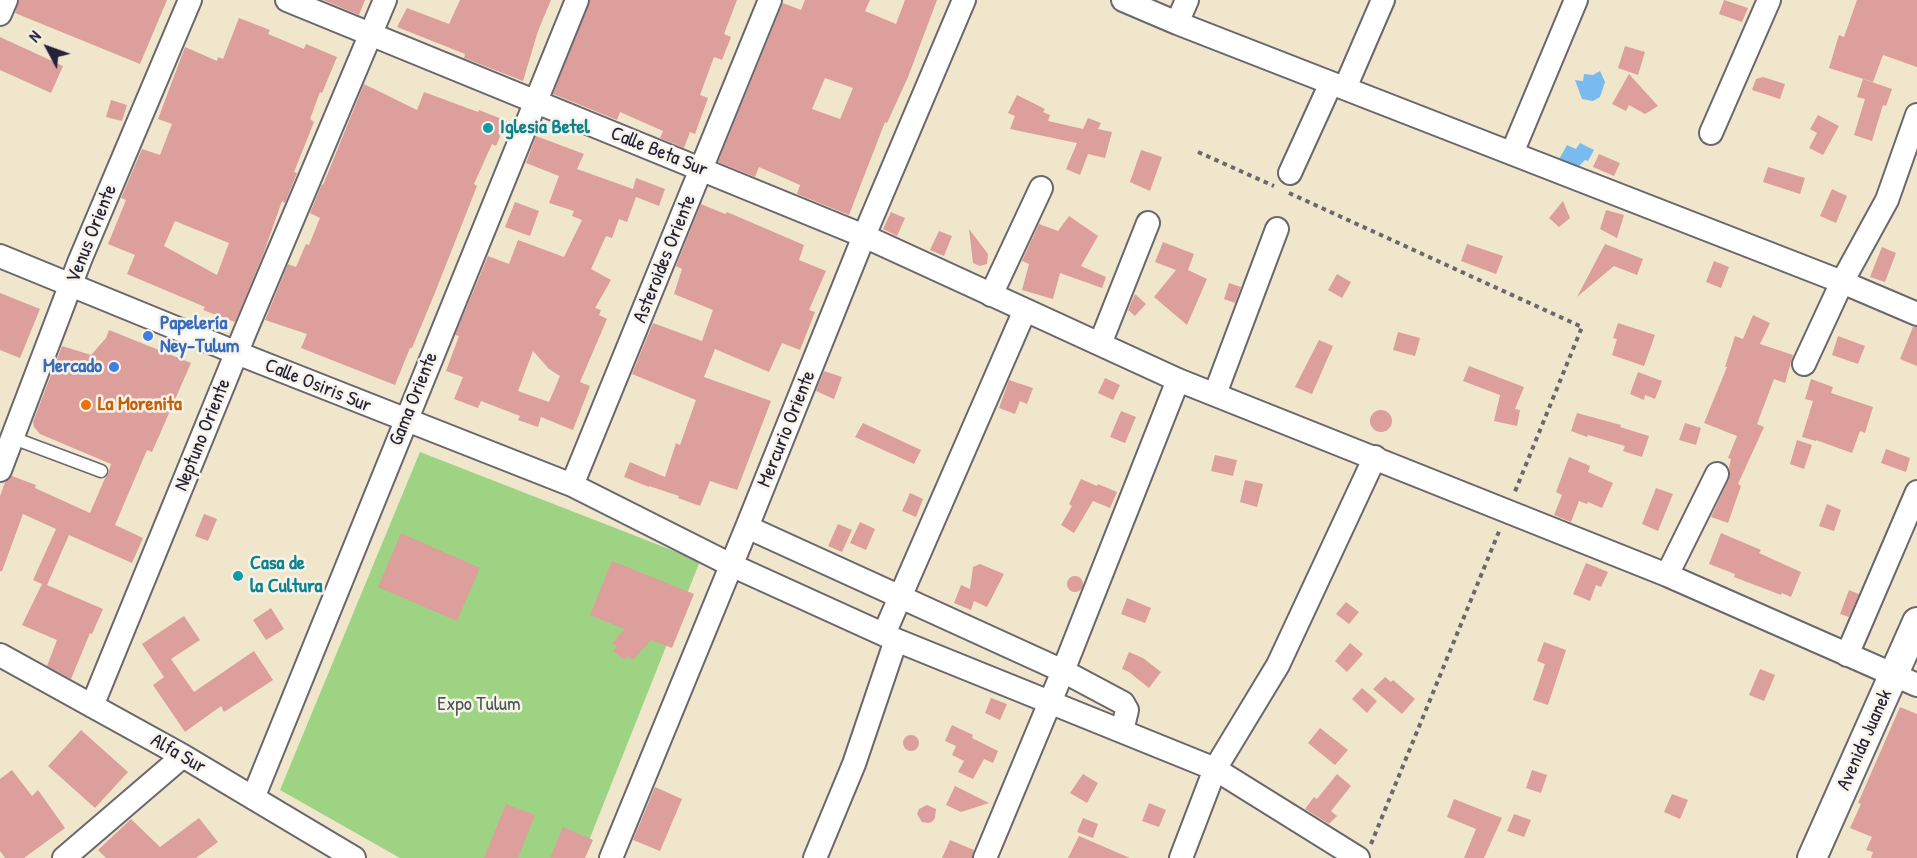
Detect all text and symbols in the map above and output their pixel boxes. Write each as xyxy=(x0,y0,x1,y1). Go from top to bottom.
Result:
north arrow xyxy=(18,18,78,78)
text: N xyxy=(23,26,46,47)
place label: Iglesia Betel xyxy=(500,116,590,140)
marker: Iglesia Betel xyxy=(481,121,495,135)
street label: Calle Beta Sur xyxy=(607,122,711,182)
street label: Venus Oriente xyxy=(61,181,123,287)
street label: Asteroides Oriente xyxy=(628,192,702,326)
place label: Papelería Ney-Tulum xyxy=(160,312,239,359)
marker: Papelería Ney-Tulum xyxy=(141,329,155,343)
street label: Gama Oriente xyxy=(384,349,444,449)
street label: Calle Osiris Sur xyxy=(261,354,375,418)
place label: Mercado xyxy=(43,355,102,379)
marker: Mercado xyxy=(107,360,121,374)
street label: Mercurio Oriente xyxy=(753,367,821,491)
street label: Neptuno Oriente xyxy=(170,375,236,495)
place label: La Morenita xyxy=(98,393,182,417)
marker: La Morenita xyxy=(79,398,93,412)
place label: Casa de la Cultura xyxy=(250,552,322,599)
marker: Casa de la Cultura xyxy=(231,569,245,583)
street label: Avenida Juanek xyxy=(1832,686,1898,794)
park label: Expo Tulum xyxy=(437,693,521,717)
street label: Alfa Sur xyxy=(146,729,210,779)

